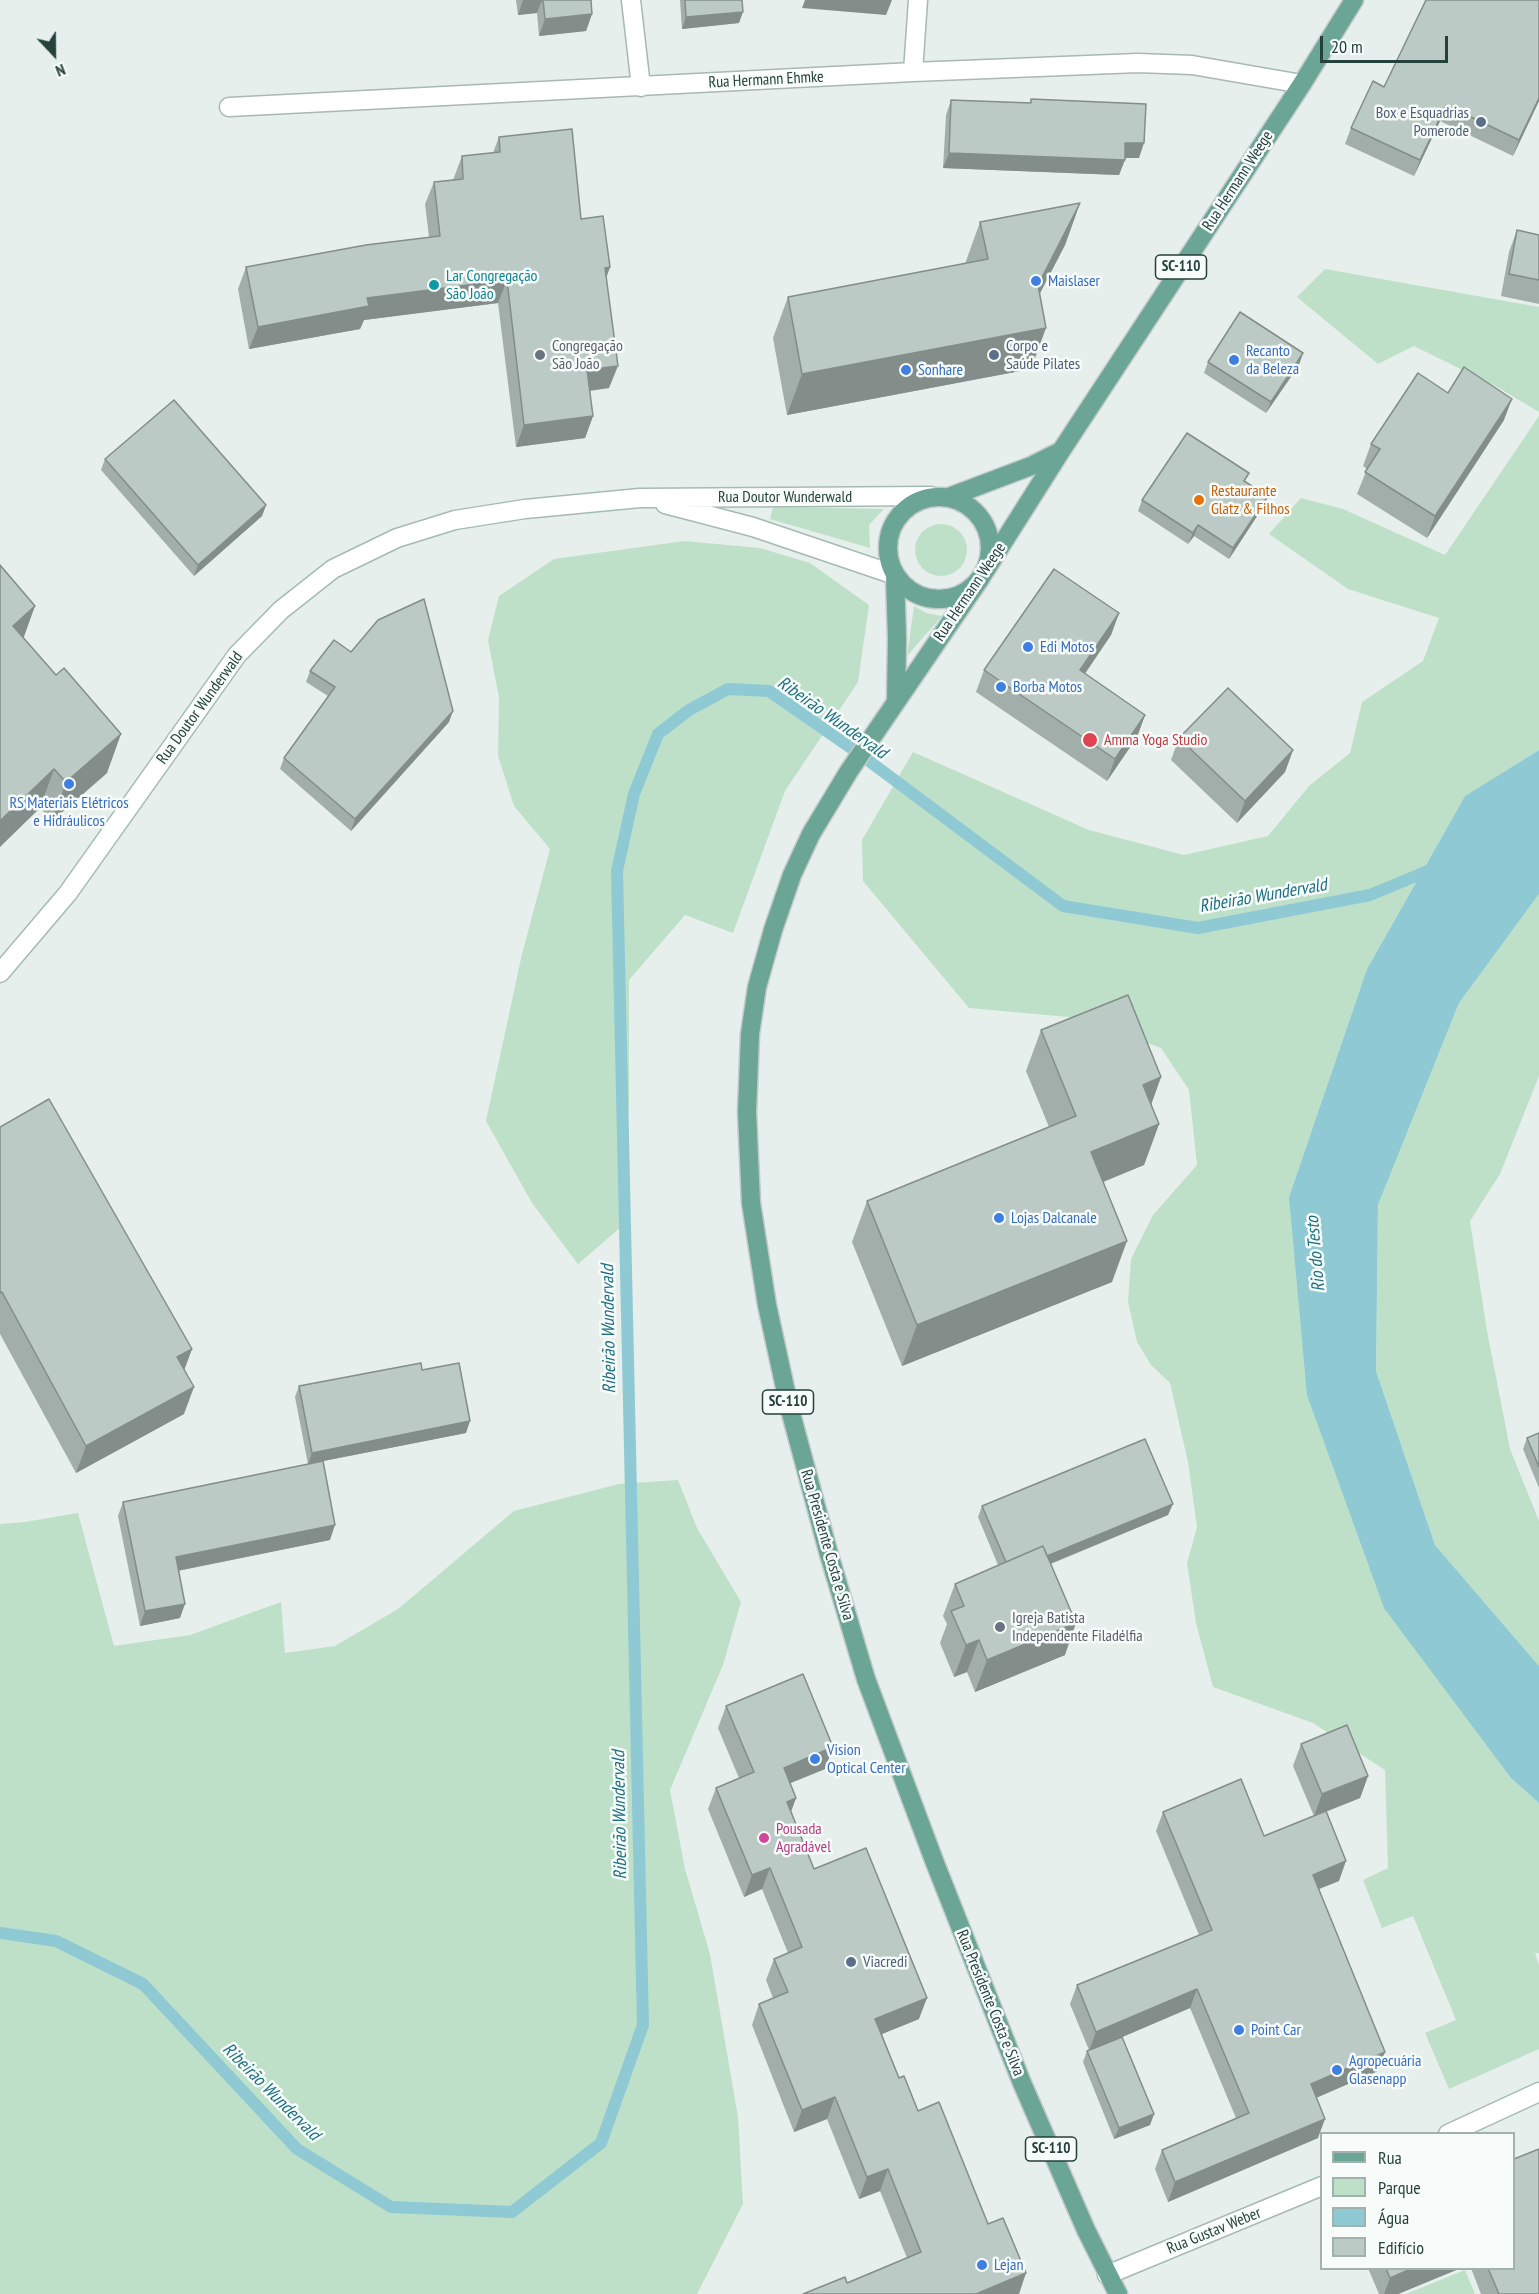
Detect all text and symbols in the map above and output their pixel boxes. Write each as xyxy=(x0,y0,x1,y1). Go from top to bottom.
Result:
north arrow xyxy=(24,24,84,84)
scale bar xyxy=(1323,24,1450,62)
text: 20 m xyxy=(1331,35,1363,58)
text: N xyxy=(53,60,69,82)
street label: Rua Hermann Ehmke xyxy=(708,67,824,93)
place label: Box e Esquadrias Pomerode xyxy=(1376,103,1469,141)
marker: Box e Esquadrias Pomerode xyxy=(1474,115,1488,129)
street label: Rua Hermann Weege xyxy=(1199,128,1277,234)
road number: SC-110 xyxy=(1156,255,1206,279)
place label: Lar Congregação São João xyxy=(446,266,538,304)
place label: Maislaser xyxy=(1048,271,1100,291)
marker: Maislaser xyxy=(1029,274,1043,288)
marker: Lar Congregação São João xyxy=(427,278,441,292)
place label: Congregação São João xyxy=(552,336,623,374)
place label: Corpo e Saúde Pilates xyxy=(1006,336,1080,374)
place label: Recanto da Beleza xyxy=(1246,341,1299,379)
marker: Congregação São João xyxy=(533,348,547,362)
marker: Corpo e Saúde Pilates xyxy=(987,348,1001,362)
marker: Recanto da Beleza xyxy=(1227,353,1241,367)
place label: Sonhare xyxy=(918,360,963,380)
marker: Sonhare xyxy=(899,363,913,377)
place label: Restaurante Glatz & Filhos xyxy=(1211,481,1290,519)
street label: Rua Doutor Wunderwald xyxy=(718,487,852,507)
marker: Restaurante Glatz & Filhos xyxy=(1192,493,1206,507)
street label: Rua Hermann Weege xyxy=(930,539,1010,645)
place label: Edi Motos xyxy=(1040,637,1094,657)
marker: Edi Motos xyxy=(1021,640,1035,654)
street label: Rua Doutor Wunderwald xyxy=(153,648,247,768)
water label: Ribeirão Wundervald xyxy=(773,672,891,764)
place label: Borba Motos xyxy=(1013,677,1082,697)
marker: Borba Motos xyxy=(994,680,1008,694)
place label: Amma Yoga Studio xyxy=(1104,730,1207,750)
marker: Amma Yoga Studio xyxy=(1081,731,1099,749)
marker: RS Materiais Elétricos e Hidráulicos xyxy=(62,777,76,791)
place label: RS Materiais Elétricos e Hidráulicos xyxy=(9,793,129,831)
water label: Ribeirão Wundervald xyxy=(1198,874,1328,918)
place label: Lojas Dalcanale xyxy=(1011,1208,1097,1228)
marker: Lojas Dalcanale xyxy=(992,1211,1006,1225)
water label: Rio do Testo xyxy=(1302,1215,1330,1293)
water label: Ribeirão Wundervald xyxy=(597,1264,621,1394)
road number: SC-110 xyxy=(762,1390,814,1414)
street label: Rua Presidente Costa e Silva xyxy=(796,1467,858,1623)
place label: Igreja Batista Independente Filadélfia xyxy=(1012,1608,1143,1646)
marker: Igreja Batista Independente Filadélfia xyxy=(993,1620,1007,1634)
place label: Vision Optical Center xyxy=(827,1740,906,1778)
water label: Ribeirão Wundervald xyxy=(608,1750,632,1880)
marker: Vision Optical Center xyxy=(808,1752,822,1766)
place label: Pousada Agradável xyxy=(776,1819,831,1857)
marker: Pousada Agradável xyxy=(757,1831,771,1845)
street label: Rua Presidente Costa e Silva xyxy=(952,1927,1028,2079)
place label: Viacredi xyxy=(863,1952,907,1972)
marker: Viacredi xyxy=(844,1955,858,1969)
place label: Point Car xyxy=(1251,2020,1301,2040)
marker: Point Car xyxy=(1232,2023,1246,2037)
water label: Ribeirão Wundervald xyxy=(218,2039,324,2145)
place label: Agropecuária Glasenapp xyxy=(1349,2051,1421,2089)
marker: Agropecuária Glasenapp xyxy=(1330,2063,1344,2077)
legend xyxy=(1320,2132,1515,2270)
road number: SC-110 xyxy=(1026,2137,1076,2161)
text: Rua xyxy=(1378,2146,1402,2169)
text: Parque xyxy=(1378,2176,1421,2199)
street label: Rua Gustav Weber xyxy=(1164,2203,1264,2259)
text: Água xyxy=(1378,2206,1409,2229)
text: Edifício xyxy=(1378,2236,1424,2259)
place label: Lejan xyxy=(994,2255,1023,2275)
marker: Lejan xyxy=(975,2258,989,2272)

